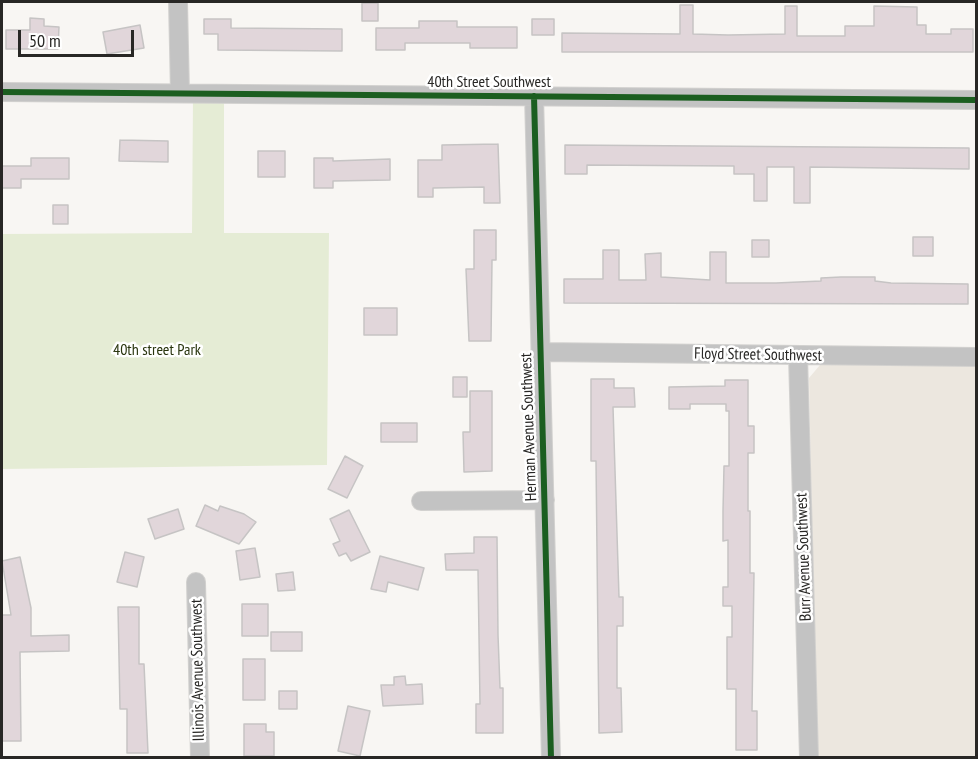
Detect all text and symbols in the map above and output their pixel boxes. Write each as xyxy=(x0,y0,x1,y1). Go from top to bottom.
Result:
scale bar xyxy=(21,18,136,56)
text: 50 m xyxy=(29,29,61,52)
street label: 40th Street Southwest xyxy=(427,72,551,92)
park label: 40th street Park xyxy=(113,340,201,360)
street label: Floyd Street Southwest xyxy=(694,344,822,366)
street label: Herman Avenue Southwest xyxy=(517,352,541,502)
street label: Burr Avenue Southwest xyxy=(792,493,816,621)
street label: Illinois Avenue Southwest xyxy=(187,599,209,741)

